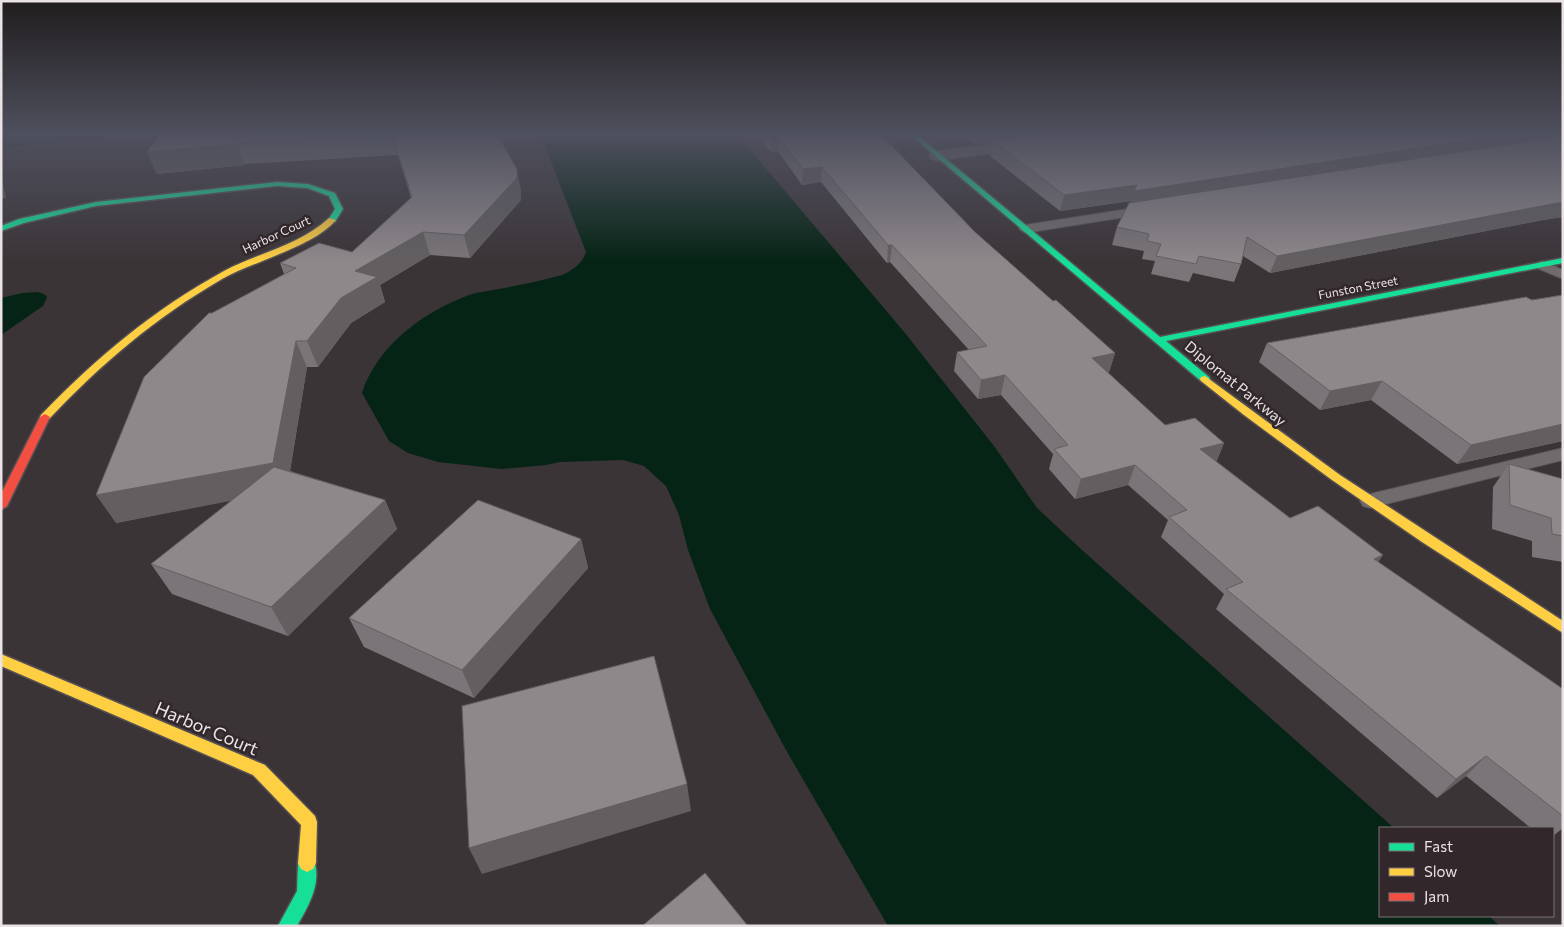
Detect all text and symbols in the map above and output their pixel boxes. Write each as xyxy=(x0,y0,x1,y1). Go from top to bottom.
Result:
street label: Harbor Court xyxy=(240,212,312,256)
street label: Funston Street xyxy=(1317,272,1399,302)
street label: Diplomat Parkway xyxy=(1182,337,1290,430)
street label: Harbor Court xyxy=(152,696,262,760)
legend xyxy=(1379,827,1554,917)
text: Fast xyxy=(1424,837,1453,855)
text: Slow xyxy=(1424,862,1457,880)
text: Jam xyxy=(1424,887,1449,905)

